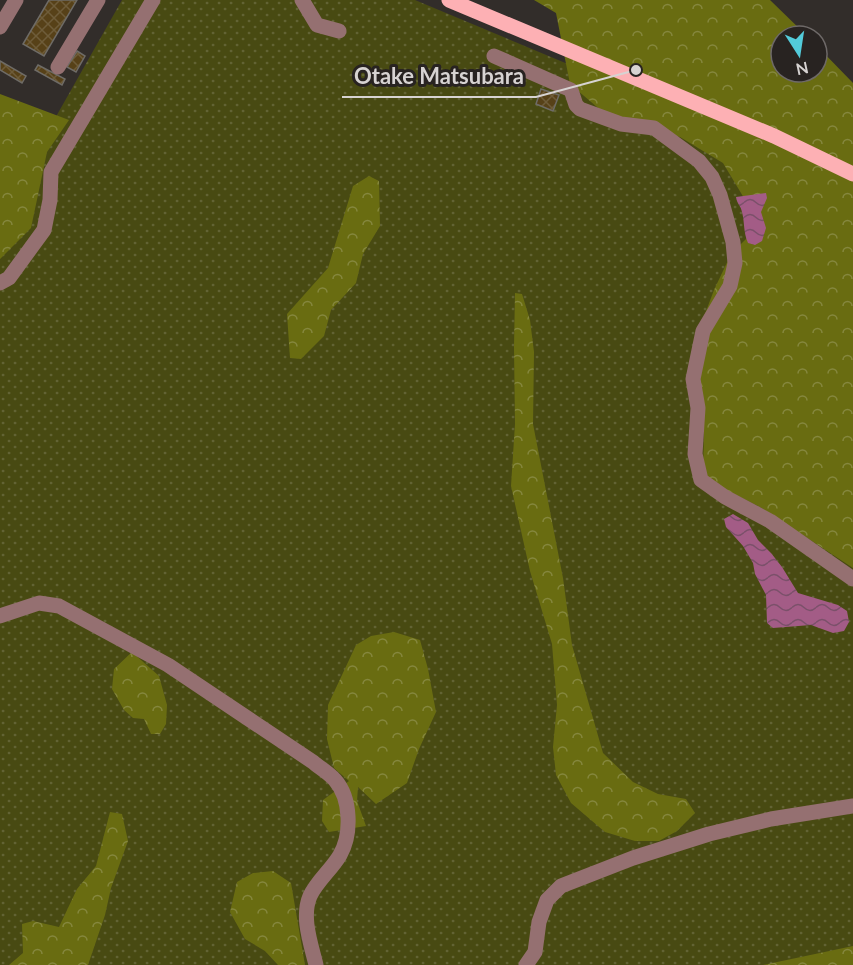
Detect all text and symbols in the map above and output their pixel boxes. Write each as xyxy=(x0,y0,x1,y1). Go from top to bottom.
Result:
north arrow xyxy=(769,24,829,84)
callout: Otake Matsubara xyxy=(342,57,536,97)
text: N xyxy=(794,59,810,80)
text: Otake Matsubara xyxy=(354,62,524,89)

